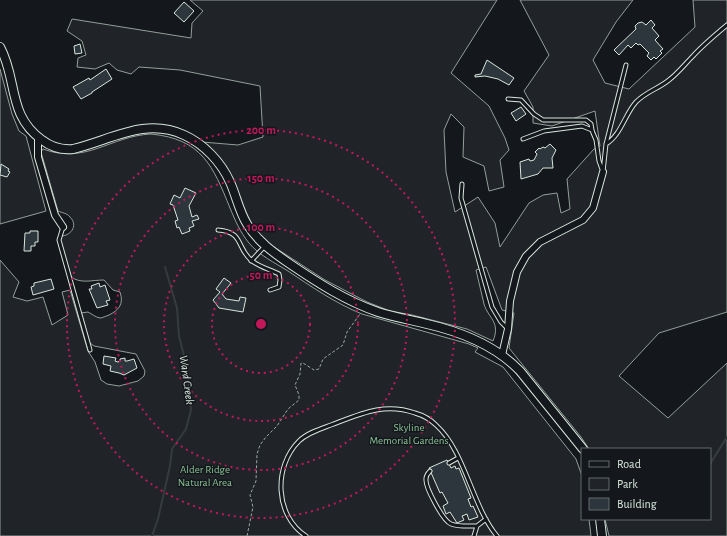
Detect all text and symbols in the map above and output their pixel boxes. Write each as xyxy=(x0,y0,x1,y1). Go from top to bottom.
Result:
text: 200 m xyxy=(246,124,276,136)
text: 150 m xyxy=(247,172,275,184)
text: 100 m xyxy=(247,221,275,233)
text: 50 m xyxy=(250,269,273,281)
centre of rings xyxy=(254,317,268,331)
water label: Ward Creek xyxy=(178,354,196,406)
park label: Skyline Memorial Gardens xyxy=(370,422,448,446)
legend xyxy=(581,448,711,520)
text: Road xyxy=(617,458,641,470)
park label: Alder Ridge Natural Area xyxy=(178,464,232,488)
text: Park xyxy=(617,478,638,490)
text: Building xyxy=(617,498,657,510)

